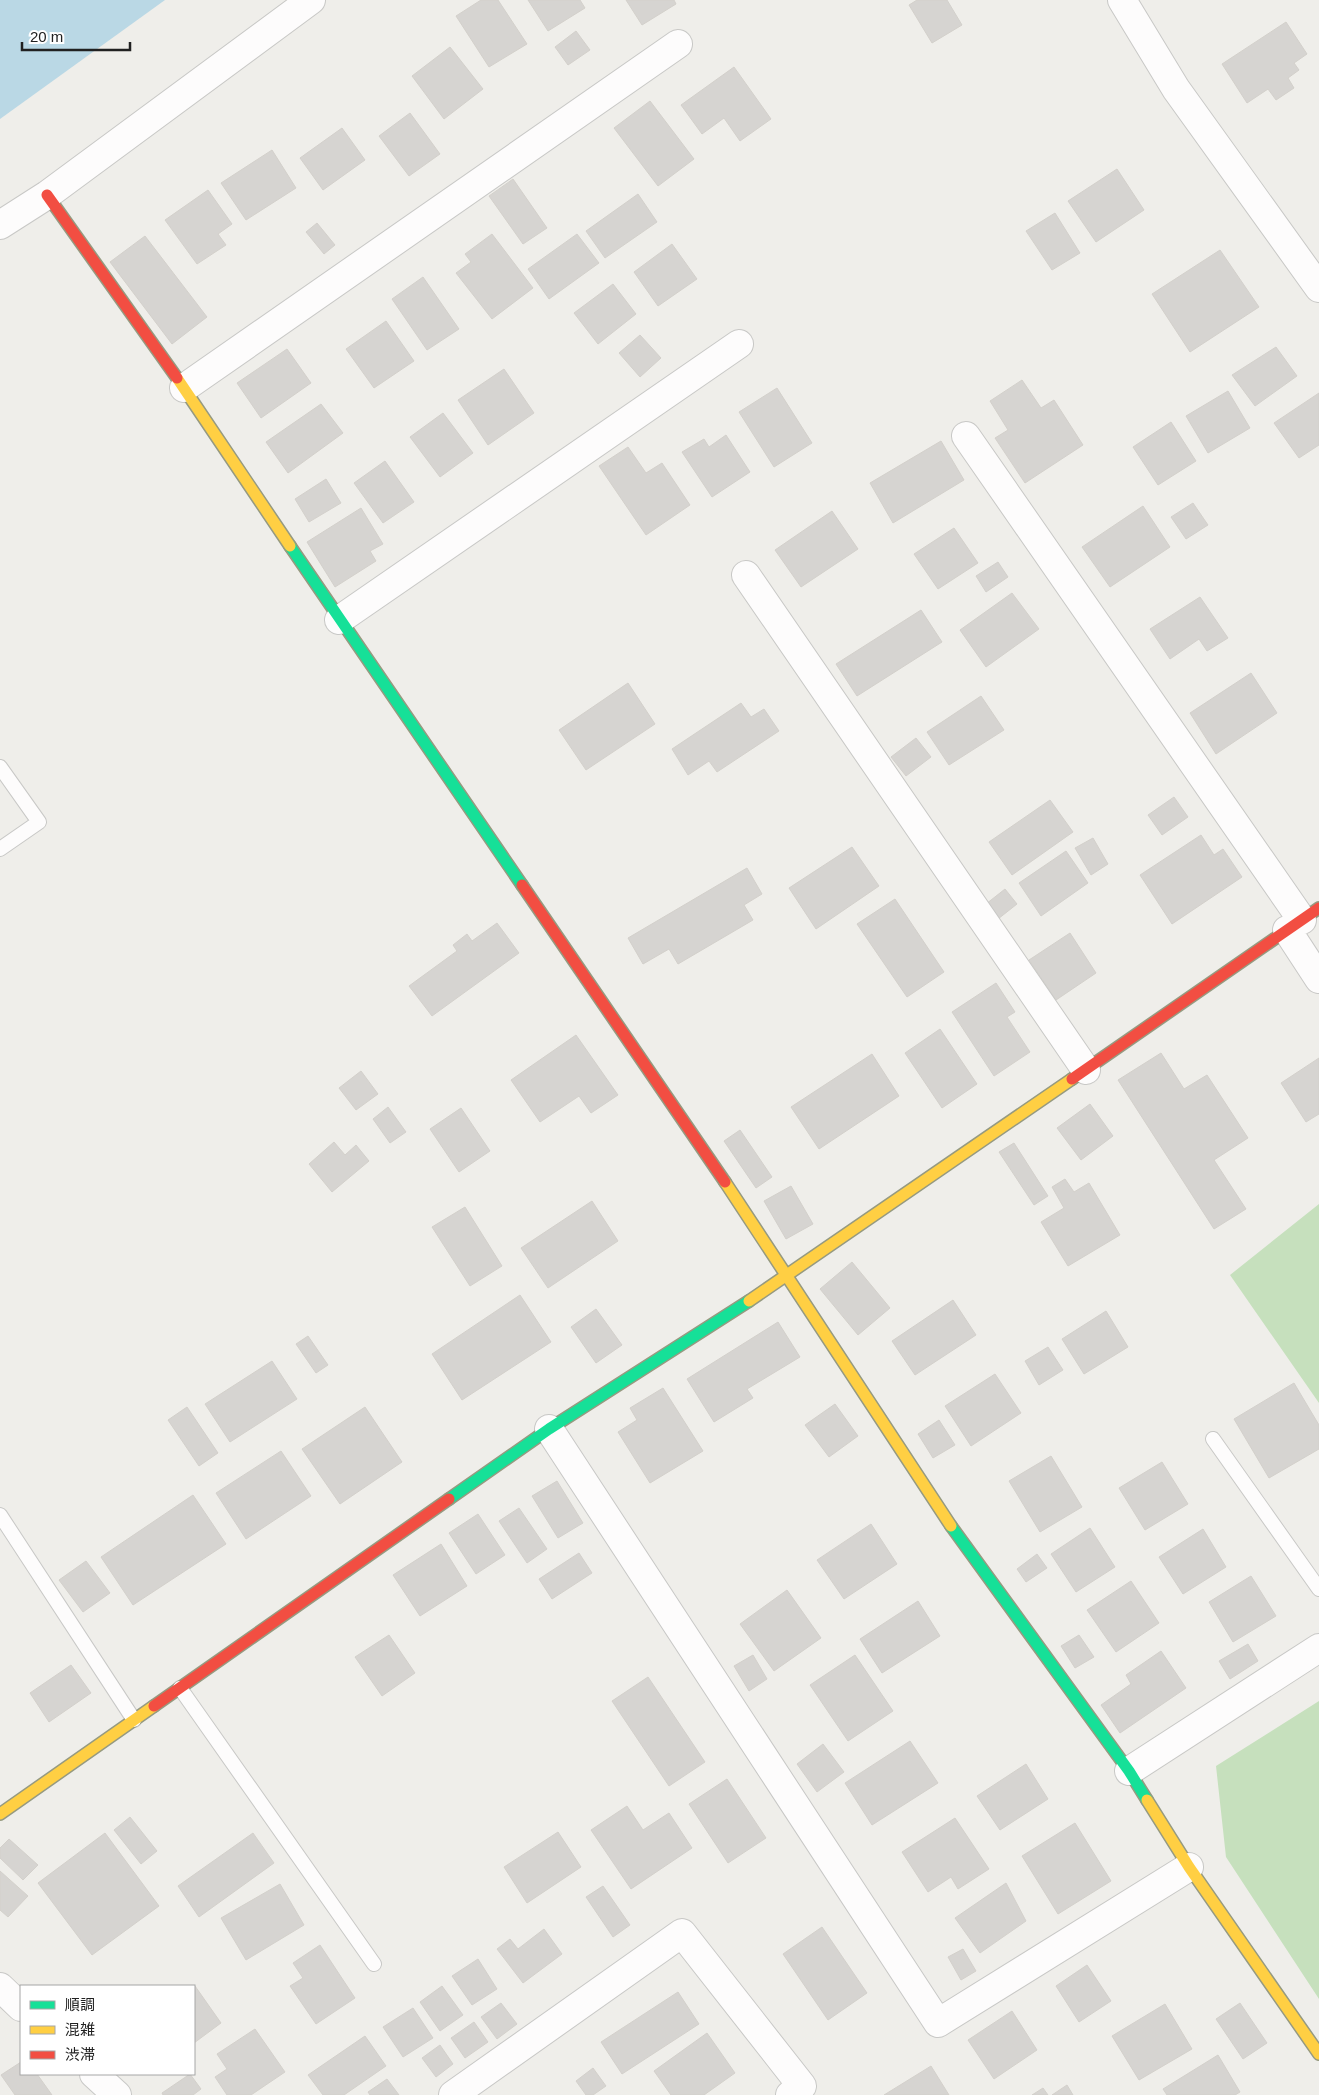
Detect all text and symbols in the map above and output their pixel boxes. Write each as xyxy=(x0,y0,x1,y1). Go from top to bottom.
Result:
scale bar xyxy=(22,20,130,52)
text: 20 m xyxy=(30,28,63,45)
legend xyxy=(20,1985,195,2075)
text: 順調 xyxy=(65,1996,95,2013)
text: 混雑 xyxy=(65,2021,95,2038)
text: 渋滞 xyxy=(65,2046,95,2063)

